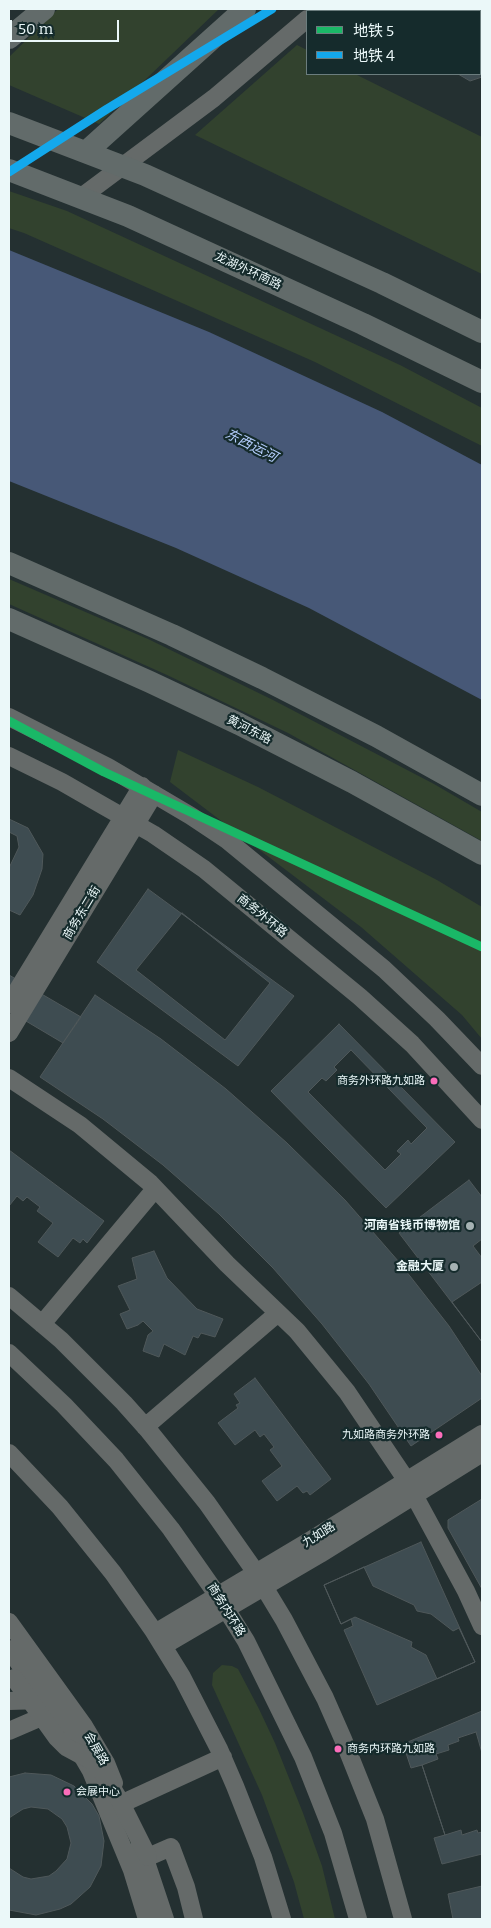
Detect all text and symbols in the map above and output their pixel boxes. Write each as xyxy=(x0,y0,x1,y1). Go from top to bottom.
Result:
scale bar xyxy=(12,10,121,42)
legend xyxy=(306,10,481,75)
text: 50 m xyxy=(18,20,53,38)
text: 地铁 5 xyxy=(353,22,394,40)
text: 地铁 4 xyxy=(353,47,395,65)
street label: 龙湖外环南路 xyxy=(212,249,284,293)
water label: 东西运河 xyxy=(222,426,280,466)
street label: 黄河东路 xyxy=(224,713,274,747)
street label: 商务东二街 xyxy=(60,884,104,942)
street label: 商务外环路 xyxy=(234,892,290,940)
place label: 商务外环路九如路 xyxy=(337,1074,425,1088)
marker: 商务外环路九如路 xyxy=(429,1076,439,1086)
place label: 河南省钱币博物馆 xyxy=(364,1219,460,1233)
marker: 河南省钱币博物馆 xyxy=(464,1220,476,1232)
place label: 金融大厦 xyxy=(396,1260,444,1274)
marker: 金融大厦 xyxy=(448,1261,460,1273)
place label: 九如路商务外环路 xyxy=(342,1428,430,1442)
marker: 九如路商务外环路 xyxy=(434,1430,444,1440)
street label: 九如路 xyxy=(300,1519,338,1551)
street label: 商务内环路 xyxy=(204,1581,248,1639)
street label: 会展路 xyxy=(81,1730,111,1768)
place label: 商务内环路九如路 xyxy=(347,1742,435,1756)
marker: 商务内环路九如路 xyxy=(333,1744,343,1754)
place label: 会展中心 xyxy=(76,1785,120,1799)
marker: 会展中心 xyxy=(62,1787,72,1797)

